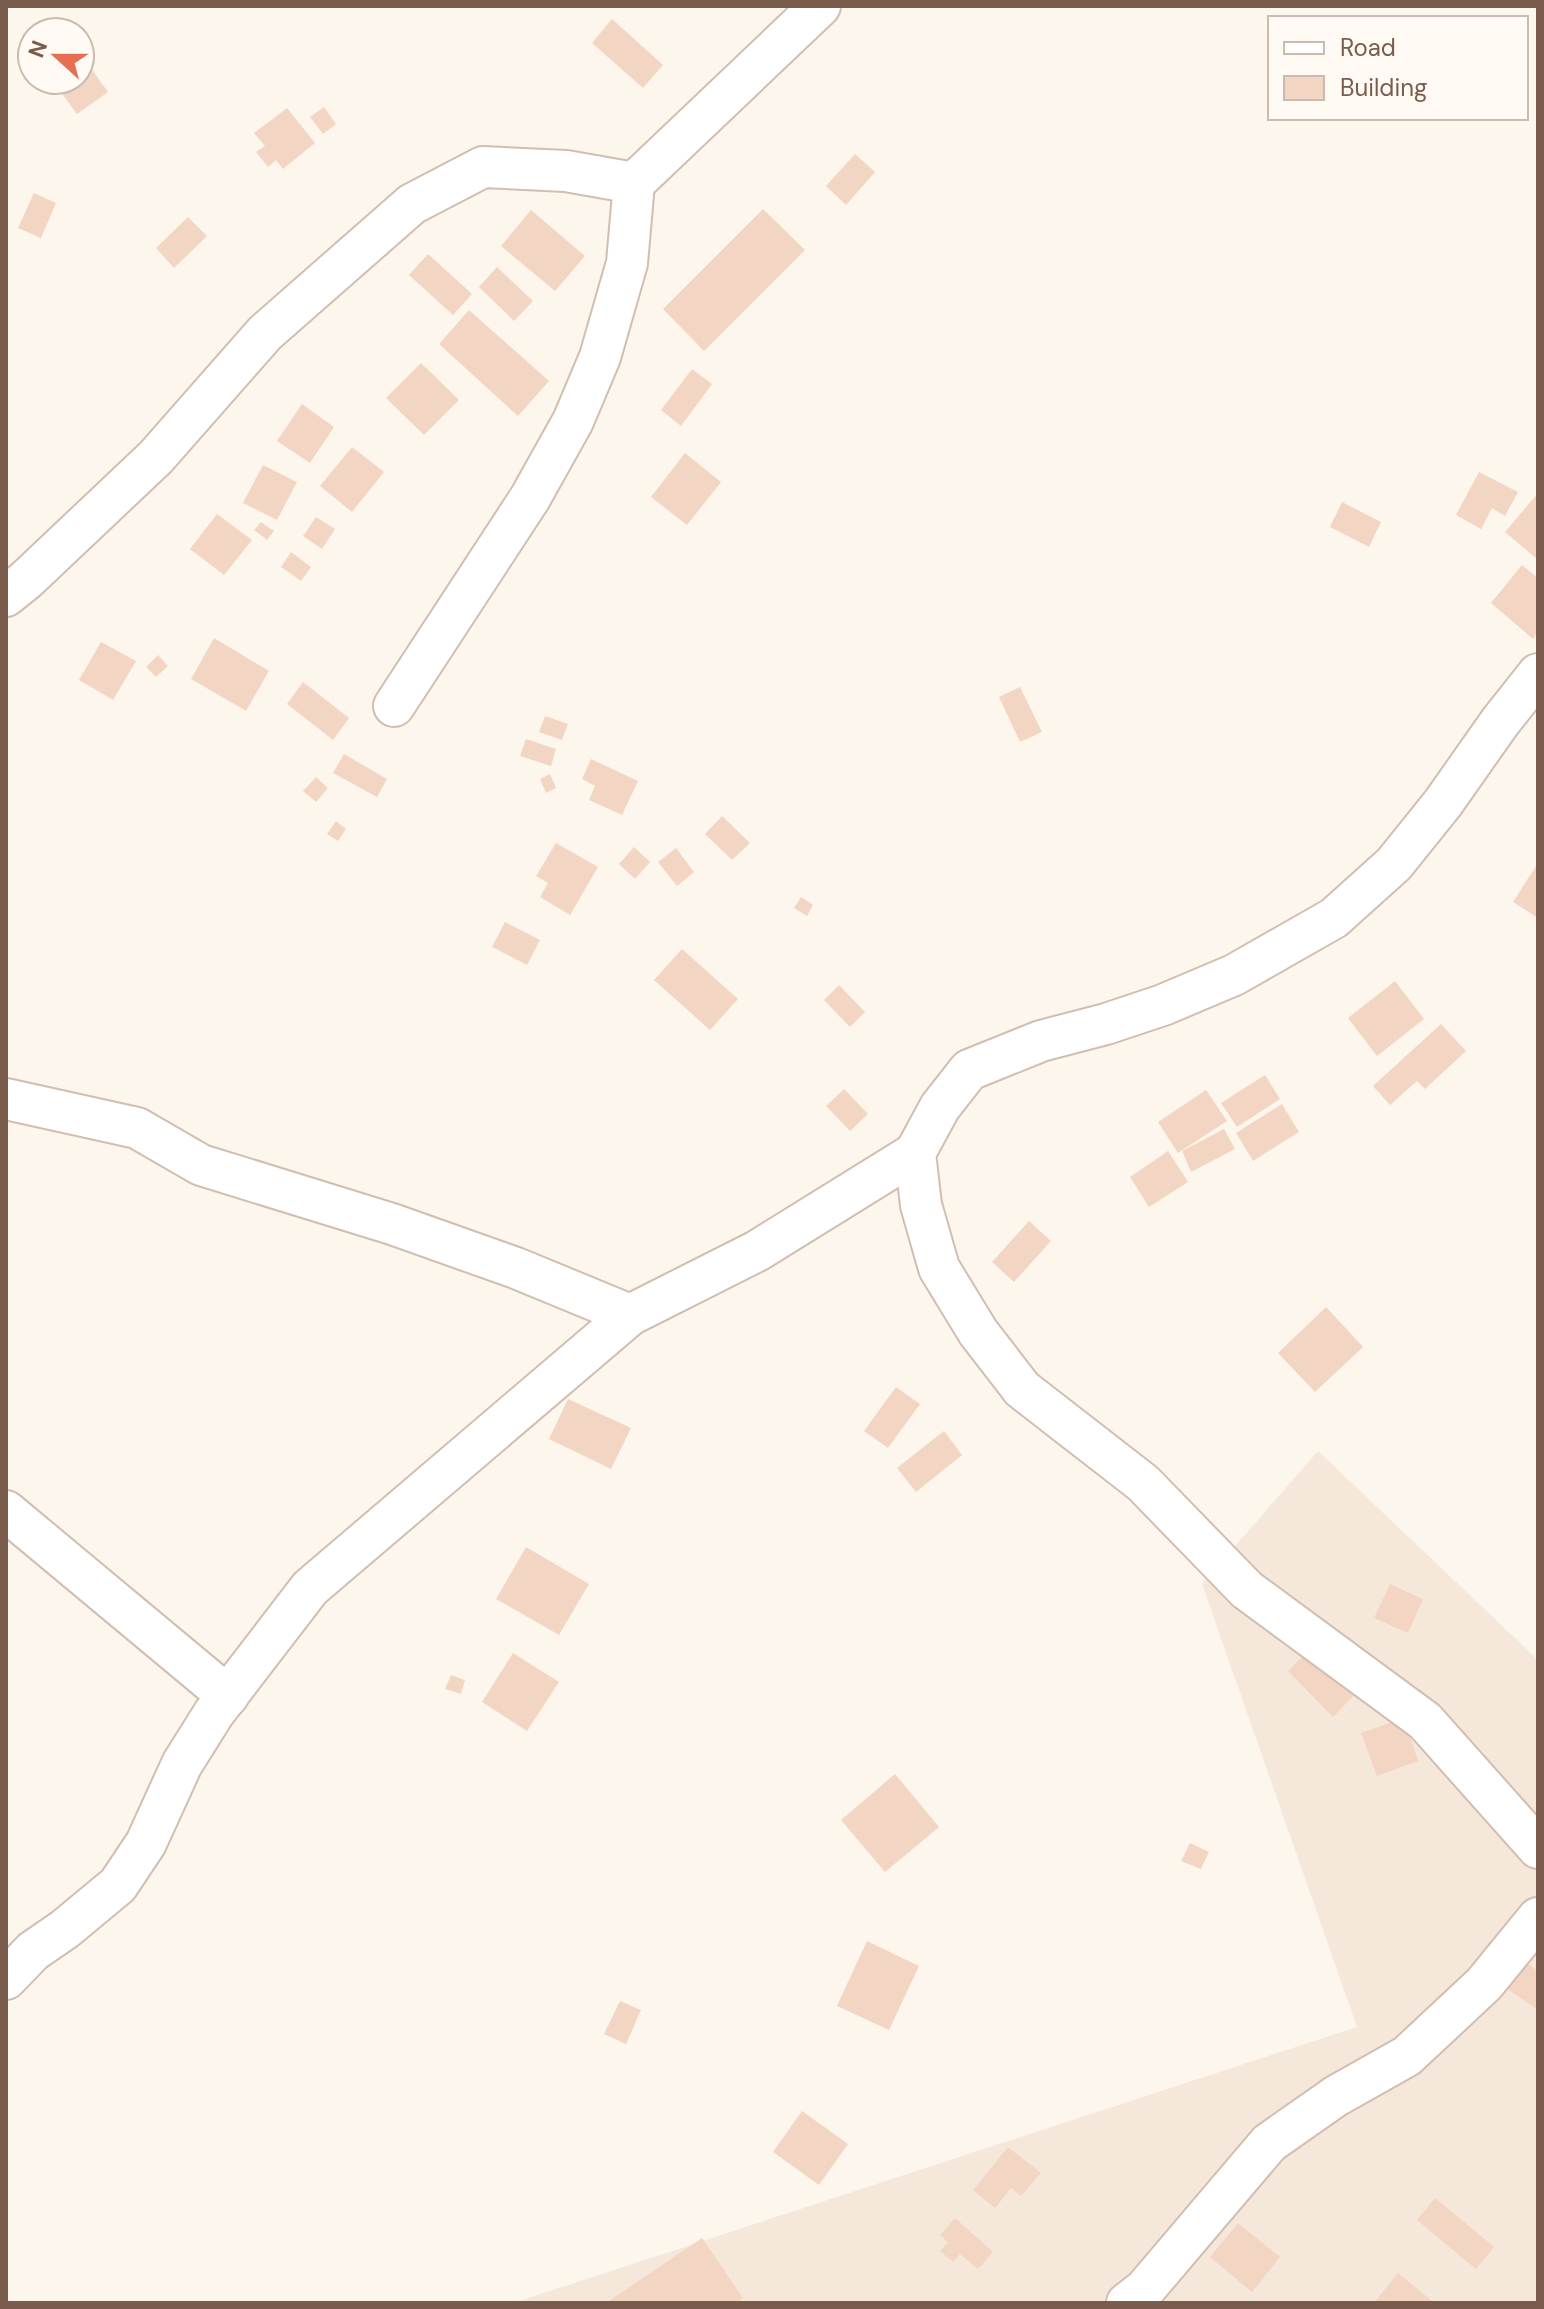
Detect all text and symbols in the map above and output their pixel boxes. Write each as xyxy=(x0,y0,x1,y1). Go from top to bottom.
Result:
north arrow xyxy=(16,16,96,96)
legend xyxy=(1268,16,1528,120)
text: Road xyxy=(1340,32,1396,63)
text: N xyxy=(21,36,54,62)
text: Building xyxy=(1340,72,1427,103)

